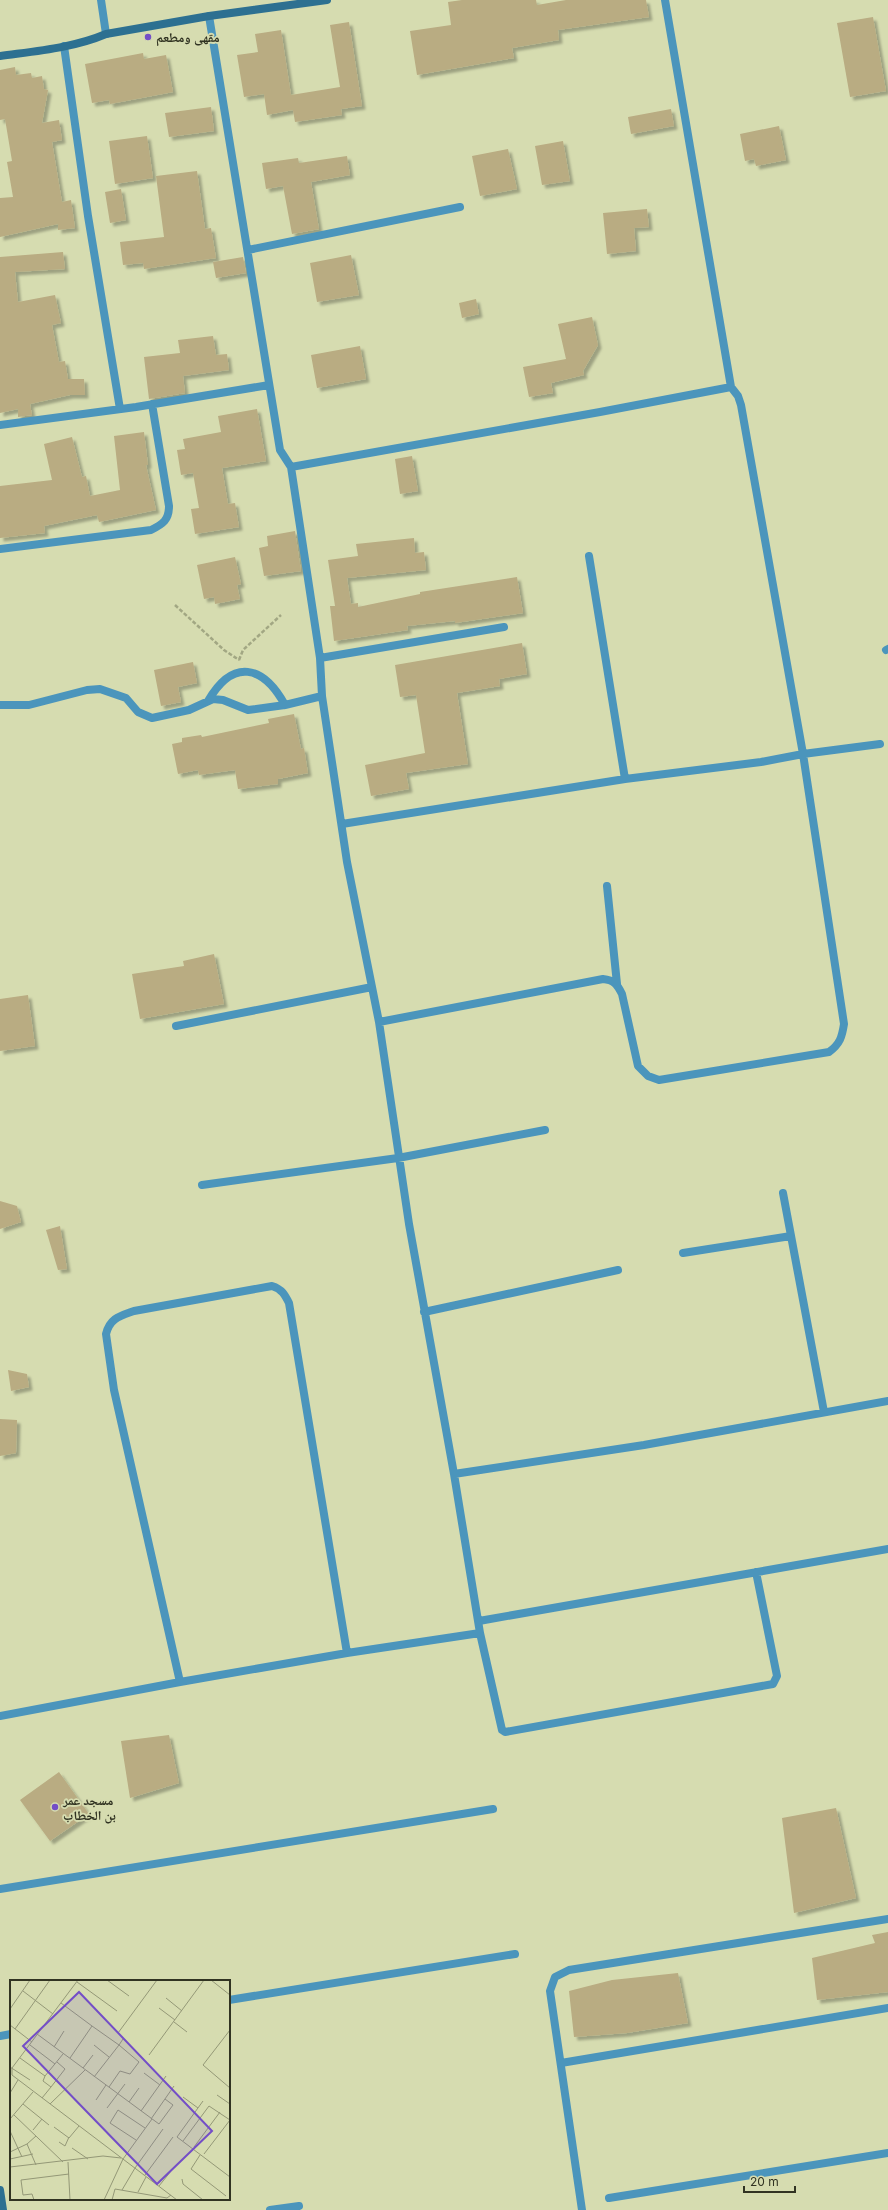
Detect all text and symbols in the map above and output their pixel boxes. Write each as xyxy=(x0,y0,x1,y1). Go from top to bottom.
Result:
place label: مقهى ومطعم xyxy=(156,29,220,47)
marker: مقهى ومطعم xyxy=(143,32,153,42)
place label: مسجد عمر بن الخطاب xyxy=(62,1792,116,1824)
marker: مسجد عمر بن الخطاب xyxy=(50,1802,60,1812)
inset map xyxy=(10,1980,230,2200)
scale bar xyxy=(744,2168,795,2194)
text: 20 m xyxy=(750,2174,779,2189)

